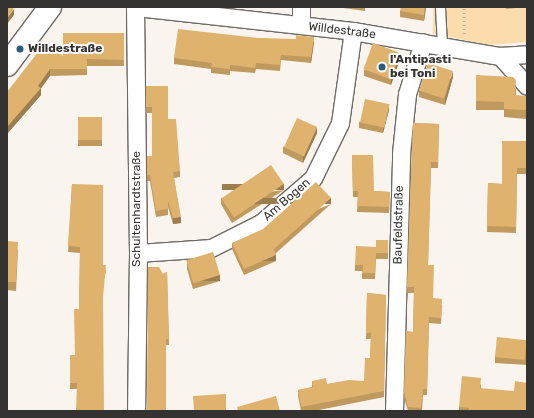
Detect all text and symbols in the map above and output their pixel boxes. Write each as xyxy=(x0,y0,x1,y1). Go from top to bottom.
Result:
street label: Willdestraße xyxy=(307,20,377,42)
place label: Willdestraße xyxy=(28,42,102,56)
marker: Willdestraße xyxy=(15,44,25,54)
place label: l'Antipasti bei Toni xyxy=(390,53,451,81)
marker: l'Antipasti bei Toni xyxy=(377,62,387,72)
street label: Schultenhardtstraße xyxy=(130,151,144,267)
street label: Am Bogen xyxy=(261,176,313,224)
street label: Baufeldstraße xyxy=(391,185,407,265)

